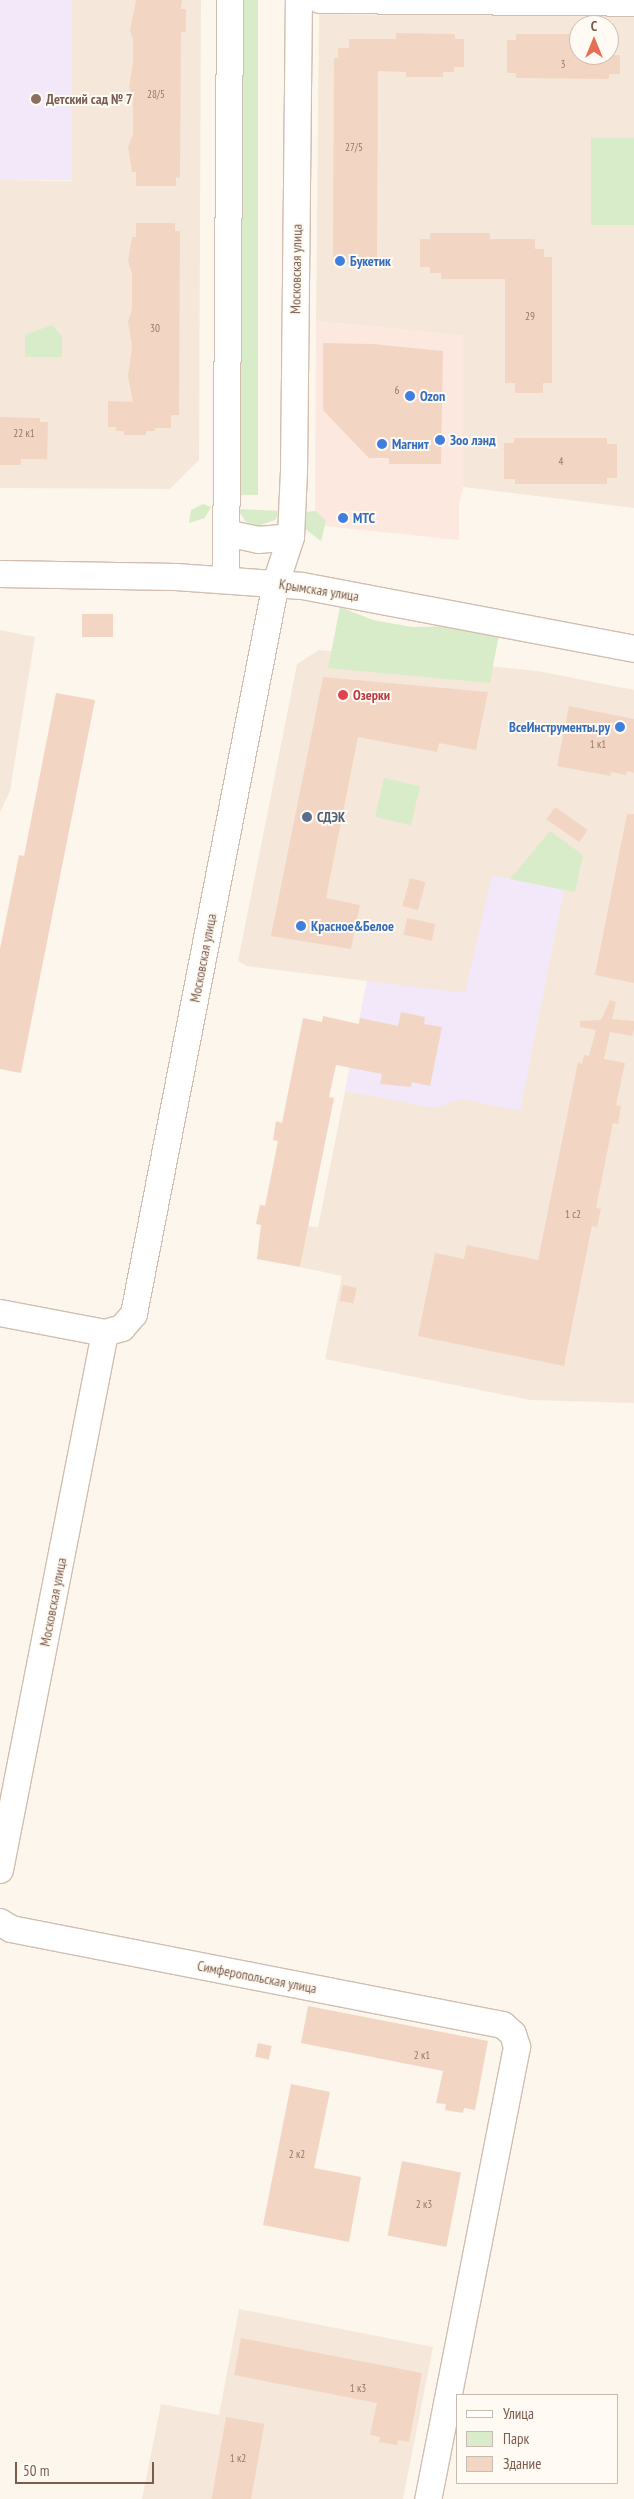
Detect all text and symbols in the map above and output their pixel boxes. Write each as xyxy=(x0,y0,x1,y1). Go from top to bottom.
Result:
north arrow xyxy=(569,15,619,65)
text: С xyxy=(591,17,597,35)
house number: 3 xyxy=(561,57,565,71)
house number: 28/5 xyxy=(147,87,165,101)
place label: Детский сад № 7 xyxy=(46,91,133,107)
marker: Детский сад № 7 xyxy=(30,93,42,105)
house number: 27/5 xyxy=(345,140,363,154)
street label: Московская улица xyxy=(287,224,305,314)
place label: Букетик xyxy=(350,253,391,269)
marker: Букетик xyxy=(334,255,346,267)
house number: 29 xyxy=(525,309,535,323)
house number: 30 xyxy=(150,321,160,335)
house number: 6 xyxy=(395,383,399,397)
place label: Ozon xyxy=(420,388,445,404)
marker: Ozon xyxy=(404,390,416,402)
house number: 22 к1 xyxy=(13,426,35,440)
place label: Зоо лэнд xyxy=(450,432,496,448)
marker: Зоо лэнд xyxy=(434,434,446,446)
place label: Магнит xyxy=(392,436,429,452)
marker: Магнит xyxy=(376,438,388,450)
house number: 4 xyxy=(559,454,563,468)
place label: МТС xyxy=(353,510,375,526)
marker: МТС xyxy=(337,512,349,524)
street label: Крымская улица xyxy=(278,575,360,605)
place label: Озерки xyxy=(353,687,390,703)
marker: Озерки xyxy=(337,689,349,701)
place label: ВсеИнструменты.ру xyxy=(509,719,610,735)
marker: ВсеИнструменты.ру xyxy=(614,721,626,733)
house number: 1 к1 xyxy=(590,737,606,751)
place label: СДЭК xyxy=(317,809,345,825)
marker: СДЭК xyxy=(301,811,313,823)
street label: Московская улица xyxy=(186,912,220,1004)
place label: Красное&Белое xyxy=(311,918,394,934)
marker: Красное&Белое xyxy=(295,920,307,932)
house number: 1 с2 xyxy=(565,1207,581,1221)
street label: Московская улица xyxy=(36,1556,70,1648)
street label: Симферопольская улица xyxy=(196,1957,318,1997)
house number: 2 к1 xyxy=(414,2048,430,2062)
house number: 2 к2 xyxy=(289,2147,305,2161)
house number: 2 к3 xyxy=(416,2197,432,2211)
house number: 1 к3 xyxy=(350,2381,366,2395)
legend xyxy=(456,2394,619,2484)
text: Улица xyxy=(503,2404,534,2423)
text: Парк xyxy=(503,2429,529,2448)
house number: 1 к2 xyxy=(230,2451,246,2465)
scale bar xyxy=(18,2452,156,2484)
text: Здание xyxy=(503,2454,541,2473)
text: 50 m xyxy=(23,2461,49,2480)

